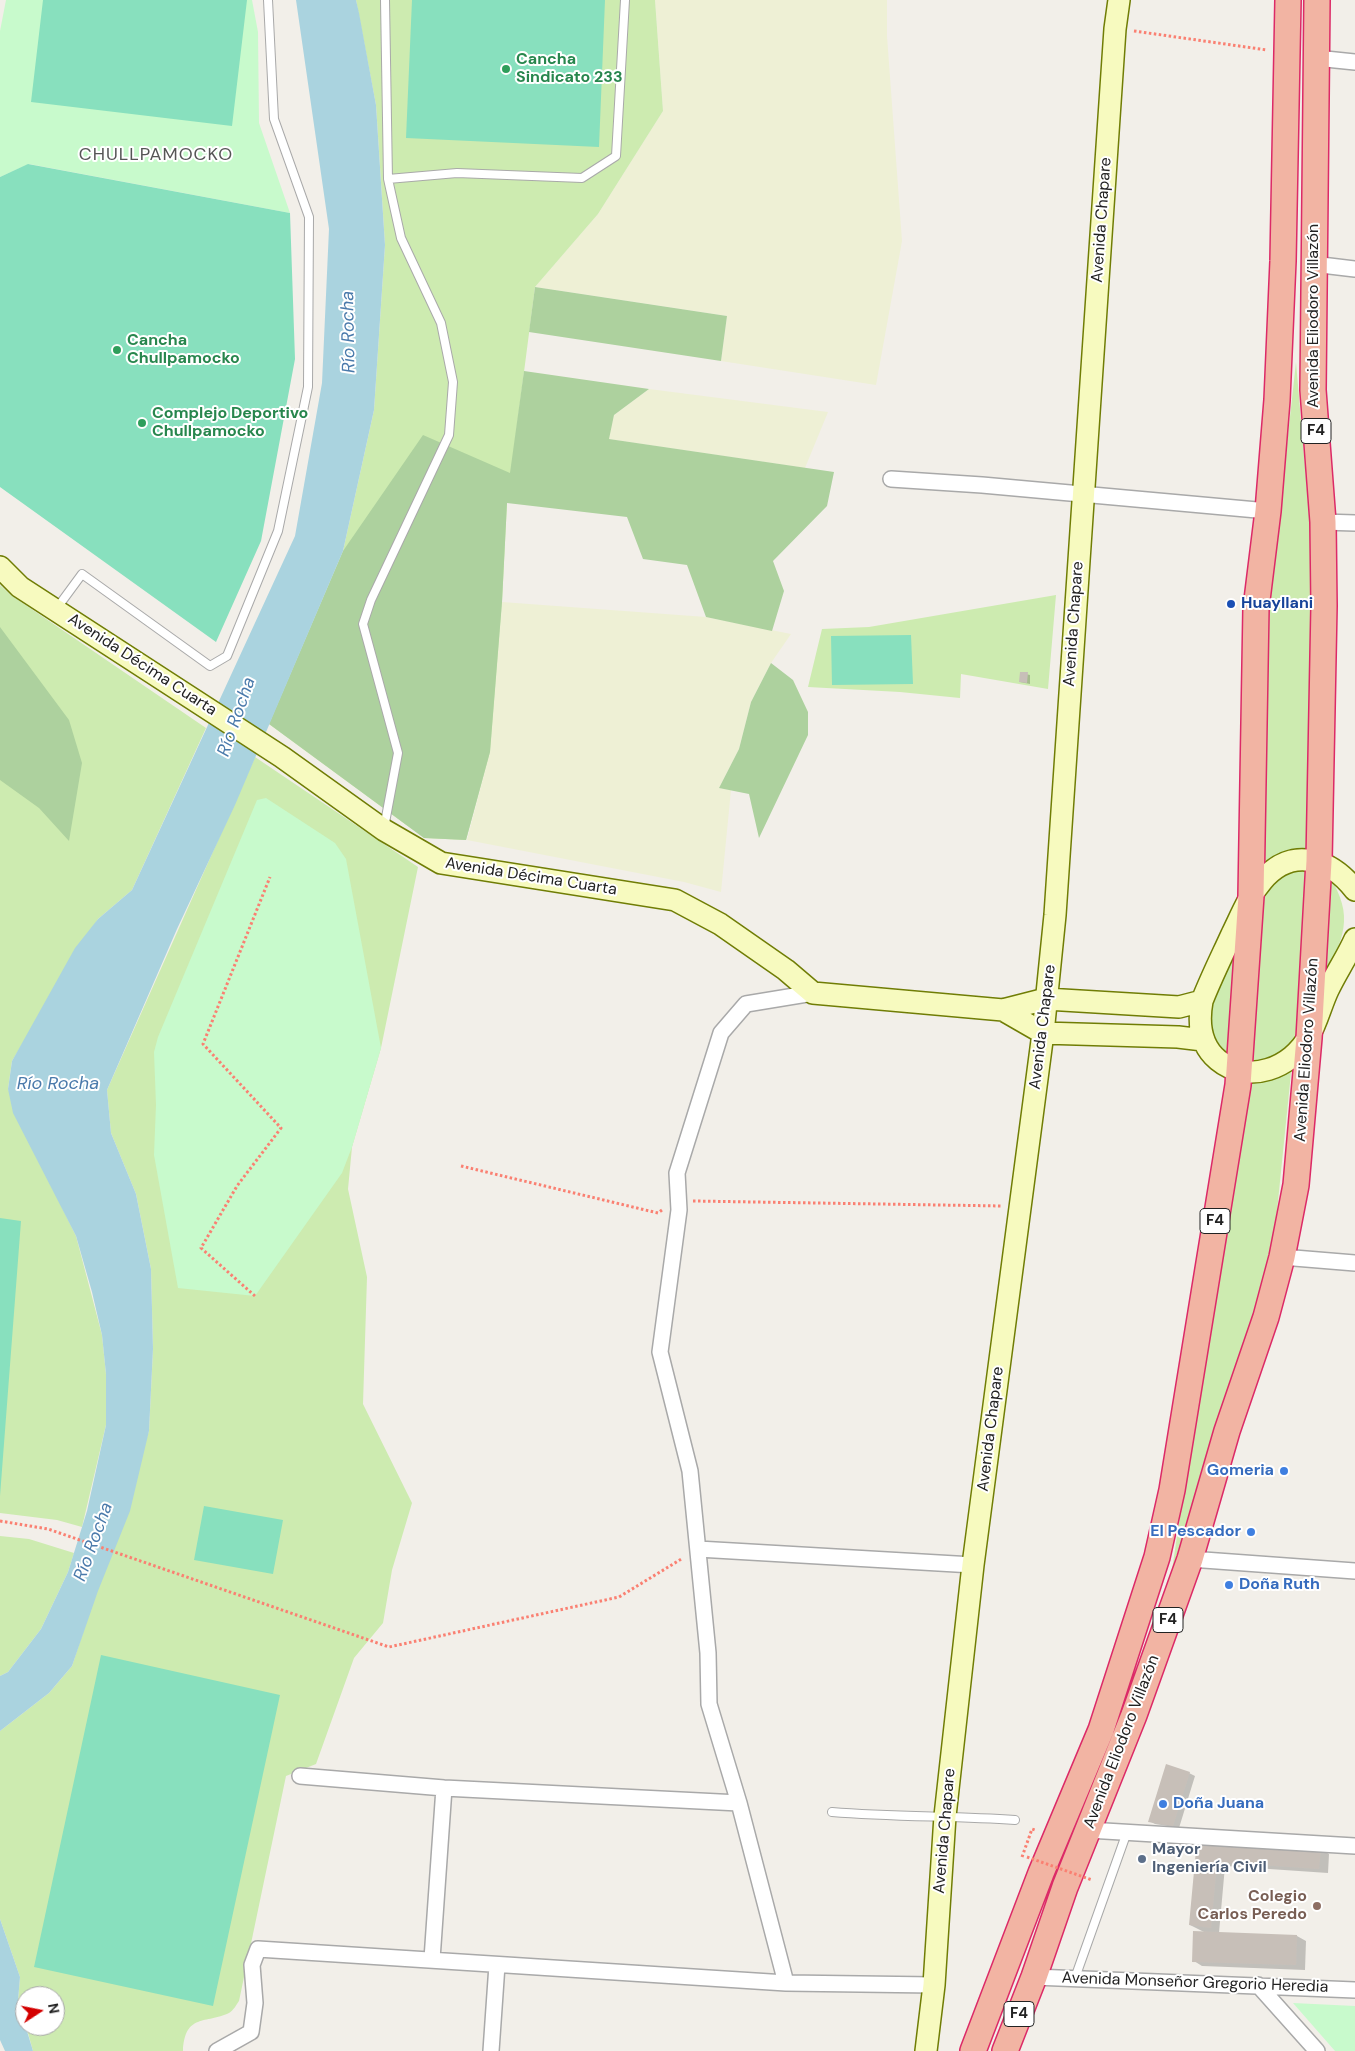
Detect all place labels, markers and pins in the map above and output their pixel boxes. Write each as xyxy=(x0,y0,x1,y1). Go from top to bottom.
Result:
place label: Cancha Sindicato 233 xyxy=(516,50,623,88)
marker: Cancha Sindicato 233 xyxy=(500,63,512,75)
place label: Cancha Chullpamocko xyxy=(127,331,240,369)
marker: Cancha Chullpamocko xyxy=(111,344,123,356)
place label: Complejo Deportivo Chullpamocko xyxy=(152,404,308,442)
marker: Complejo Deportivo Chullpamocko xyxy=(136,417,148,429)
place label: Huayllani xyxy=(1241,594,1313,614)
marker: Huayllani xyxy=(1225,598,1237,610)
place label: Gomeria xyxy=(1207,1461,1274,1481)
marker: Gomeria xyxy=(1278,1465,1290,1477)
place label: El Pescador xyxy=(1150,1522,1241,1542)
marker: El Pescador xyxy=(1245,1526,1257,1538)
place label: Doña Ruth xyxy=(1239,1575,1320,1595)
marker: Doña Ruth xyxy=(1223,1579,1235,1591)
place label: Doña Juana xyxy=(1173,1794,1264,1814)
marker: Doña Juana xyxy=(1157,1798,1169,1810)
place label: Mayor Ingeniería Civil xyxy=(1152,1840,1267,1878)
marker: Mayor Ingeniería Civil xyxy=(1136,1853,1148,1865)
place label: Colegio Carlos Peredo xyxy=(1198,1887,1307,1925)
marker: Colegio Carlos Peredo xyxy=(1311,1900,1323,1912)

